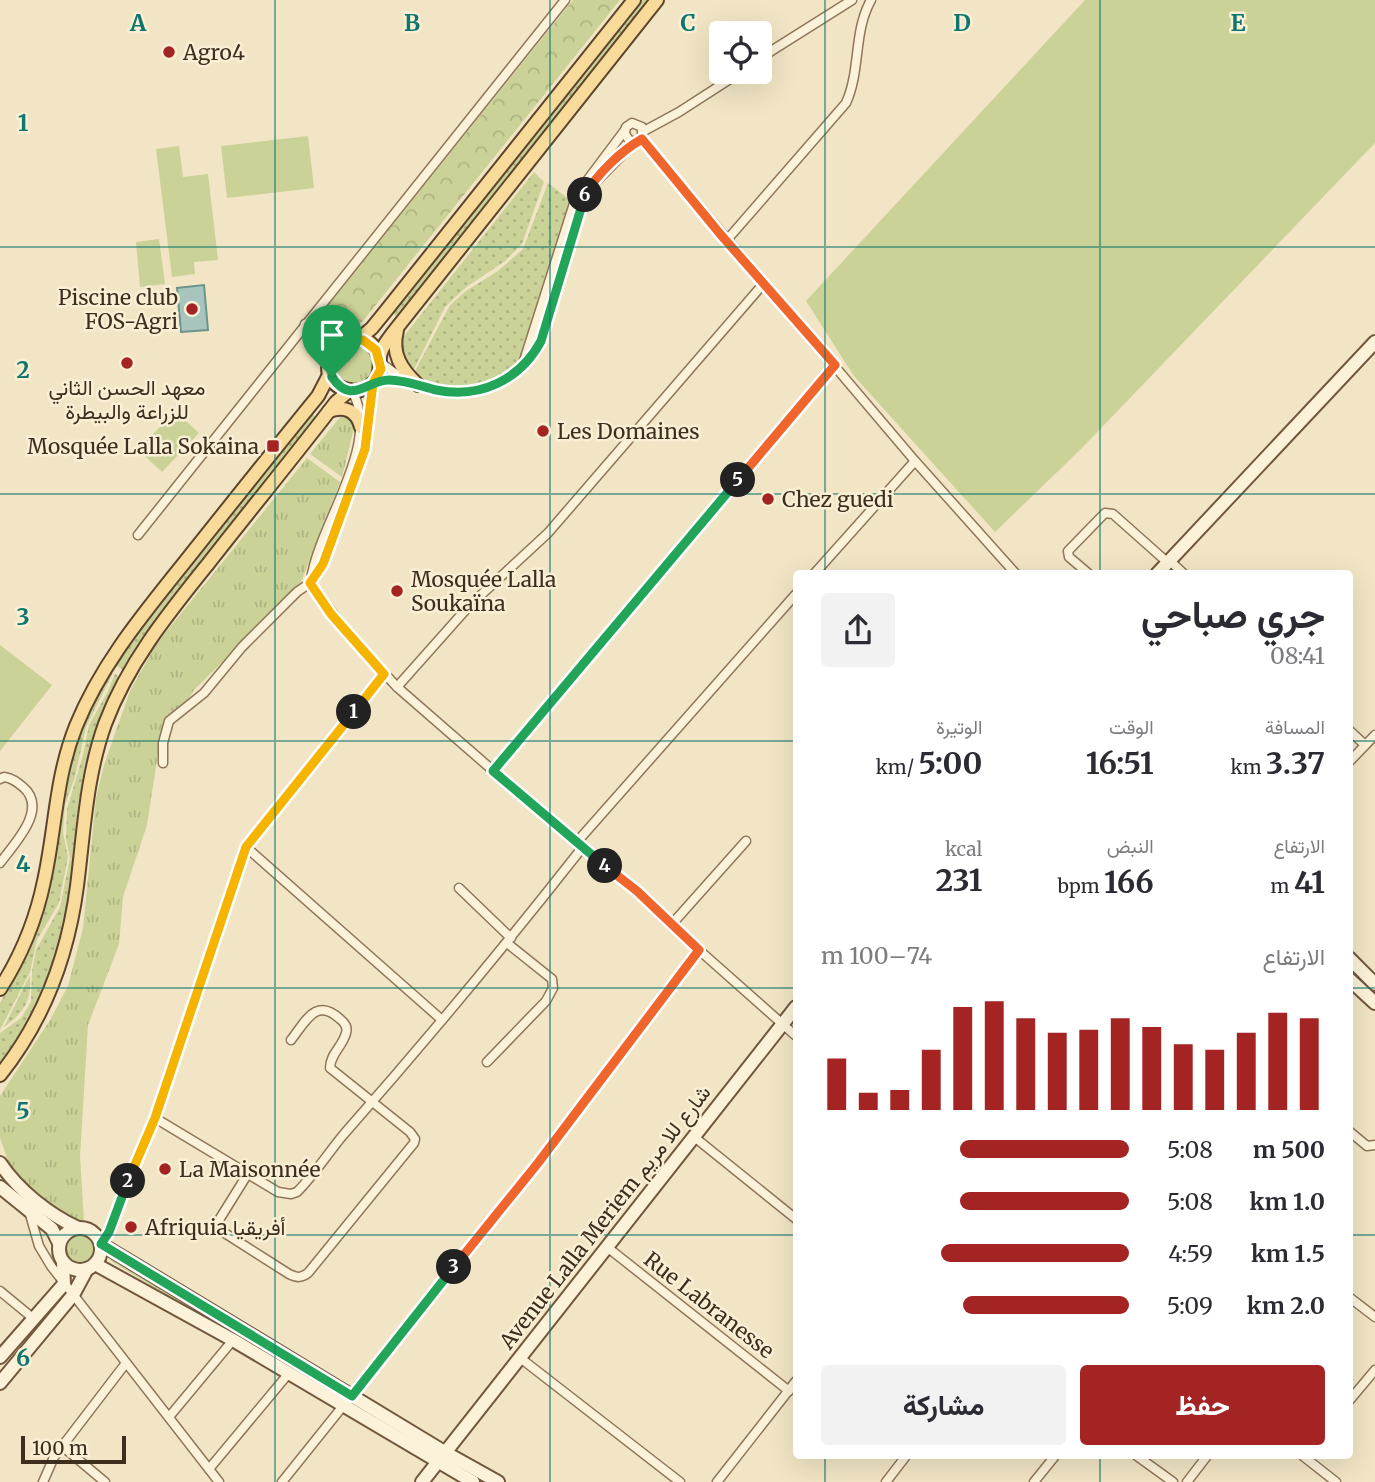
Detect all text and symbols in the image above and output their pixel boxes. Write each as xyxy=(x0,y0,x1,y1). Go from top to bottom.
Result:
text: A xyxy=(129,8,147,37)
text: B xyxy=(404,8,420,37)
text: C xyxy=(680,8,696,37)
text: D xyxy=(953,8,971,37)
text: E xyxy=(1230,8,1246,37)
map controls xyxy=(709,21,772,84)
button: locate xyxy=(709,21,772,84)
place label: Agro4 xyxy=(182,39,245,66)
marker: Agro4 xyxy=(161,44,177,60)
text: 1 xyxy=(18,108,29,137)
pin: 6 xyxy=(568,178,602,212)
text: 6 xyxy=(579,182,590,206)
place label: Piscine club FOS-Agri xyxy=(58,284,178,335)
marker: Piscine club FOS-Agri xyxy=(184,301,200,317)
pin xyxy=(302,305,362,377)
icon: arrive xyxy=(313,316,351,354)
text: 2 xyxy=(16,355,30,384)
marker: معهد الحسن الثاني للزراعة والبيطرة xyxy=(119,355,135,371)
place label: معهد الحسن الثاني للزراعة والبيطرة xyxy=(49,374,205,425)
place label: Les Domaines xyxy=(557,418,699,445)
marker: Les Domaines xyxy=(535,423,551,439)
place label: Mosquée Lalla Sokaina xyxy=(27,433,259,460)
marker: Mosquée Lalla Sokaina xyxy=(265,438,281,454)
pin: 5 xyxy=(720,462,756,498)
text: 5 xyxy=(732,467,743,491)
place label: Chez guedi xyxy=(782,486,894,513)
marker: Chez guedi xyxy=(760,491,776,507)
place label: Mosquée Lalla Soukaïna xyxy=(411,566,556,617)
marker: Mosquée Lalla Soukaïna xyxy=(389,583,405,599)
text: جري صباحي xyxy=(1141,591,1325,638)
button: share xyxy=(821,593,895,667)
text: 3 xyxy=(16,602,30,631)
text: 08:41 xyxy=(1270,641,1325,670)
pin: 1 xyxy=(336,694,372,730)
text: 1 xyxy=(349,699,358,723)
text: الوتيرة xyxy=(936,715,982,739)
text: الوقت xyxy=(1109,715,1154,739)
text: المسافة xyxy=(1265,715,1325,739)
text: 5:00 xyxy=(919,744,982,782)
text: 16:51 xyxy=(1086,744,1154,782)
text: 3.37 xyxy=(1266,744,1325,782)
text: /km xyxy=(876,755,919,779)
text: km xyxy=(1231,755,1266,779)
text: النبض xyxy=(1107,834,1154,858)
text: الارتفاع xyxy=(1273,834,1325,858)
text: kcal xyxy=(945,837,982,861)
pin: 4 xyxy=(588,848,622,884)
text: 4 xyxy=(16,849,31,878)
text: 4 xyxy=(598,853,611,877)
text: 231 xyxy=(935,861,982,899)
text: 166 xyxy=(1104,863,1154,901)
text: 41 xyxy=(1294,863,1325,901)
text: bpm xyxy=(1058,874,1104,898)
text: m xyxy=(1271,874,1294,898)
text: 74–100 m xyxy=(821,941,932,970)
text: الارتفاع xyxy=(1263,942,1325,971)
street label: Avenue Lalla Meriem شارع للا مريم xyxy=(493,1080,717,1356)
text: 5 xyxy=(16,1096,30,1125)
text: 5:08 xyxy=(1167,1135,1213,1164)
text: 500 m xyxy=(1253,1135,1325,1164)
place label: La Maisonnée xyxy=(179,1156,321,1183)
marker: La Maisonnée xyxy=(157,1161,173,1177)
pin: 2 xyxy=(110,1164,146,1198)
text: 2 xyxy=(122,1168,133,1192)
text: 5:08 xyxy=(1167,1187,1213,1216)
text: 1.0 km xyxy=(1249,1187,1325,1216)
place label: Afriquia أفريقيا xyxy=(144,1214,286,1241)
marker: Afriquia أفريقيا xyxy=(123,1219,139,1235)
text: 4:59 xyxy=(1168,1239,1213,1268)
text: 1.5 km xyxy=(1251,1239,1325,1268)
street label: Rue Labranesse xyxy=(639,1246,780,1364)
pin: 3 xyxy=(436,1250,472,1284)
text: 3 xyxy=(448,1254,459,1278)
text: 5:09 xyxy=(1167,1291,1213,1320)
text: 2.0 km xyxy=(1247,1291,1325,1320)
text: 6 xyxy=(16,1343,30,1372)
button: مشاركة xyxy=(821,1365,1066,1445)
button: حفظ xyxy=(1080,1365,1325,1445)
scale bar xyxy=(21,1433,126,1465)
text: 100 m xyxy=(32,1436,88,1460)

